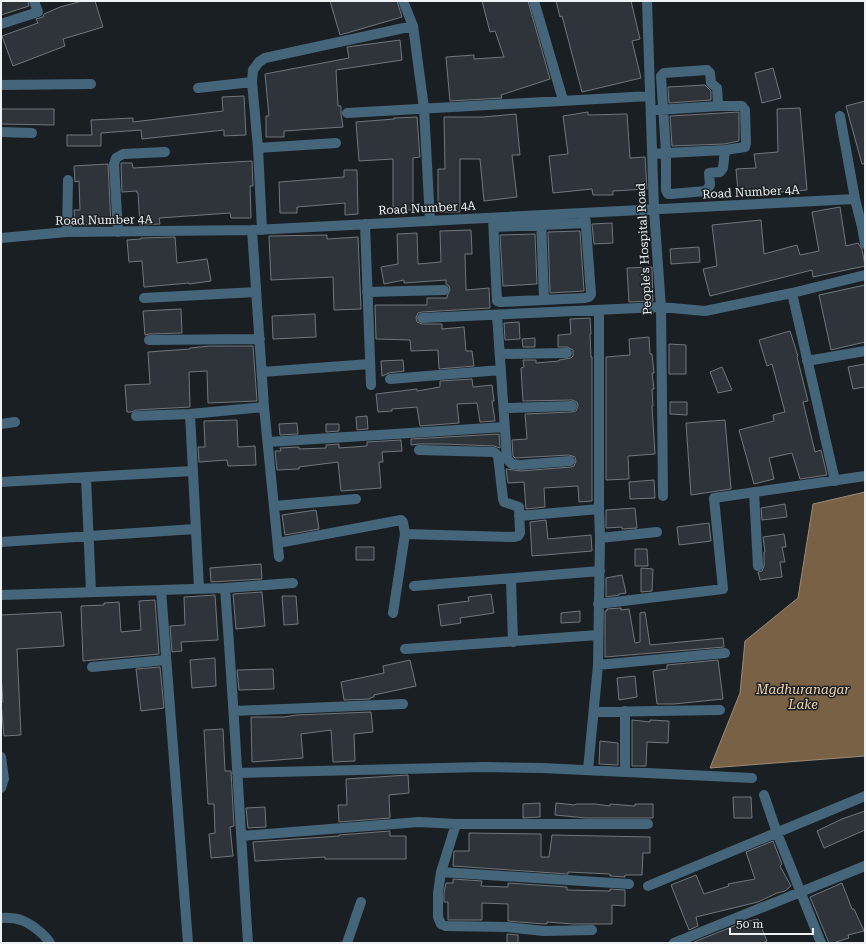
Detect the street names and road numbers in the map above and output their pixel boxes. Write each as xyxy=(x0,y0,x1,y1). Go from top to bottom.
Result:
street label: People's Hospital Road xyxy=(634,182,654,315)
street label: Road Number 4A xyxy=(702,182,801,202)
street label: Road Number 4A xyxy=(378,198,477,218)
street label: Road Number 4A xyxy=(55,212,154,228)

